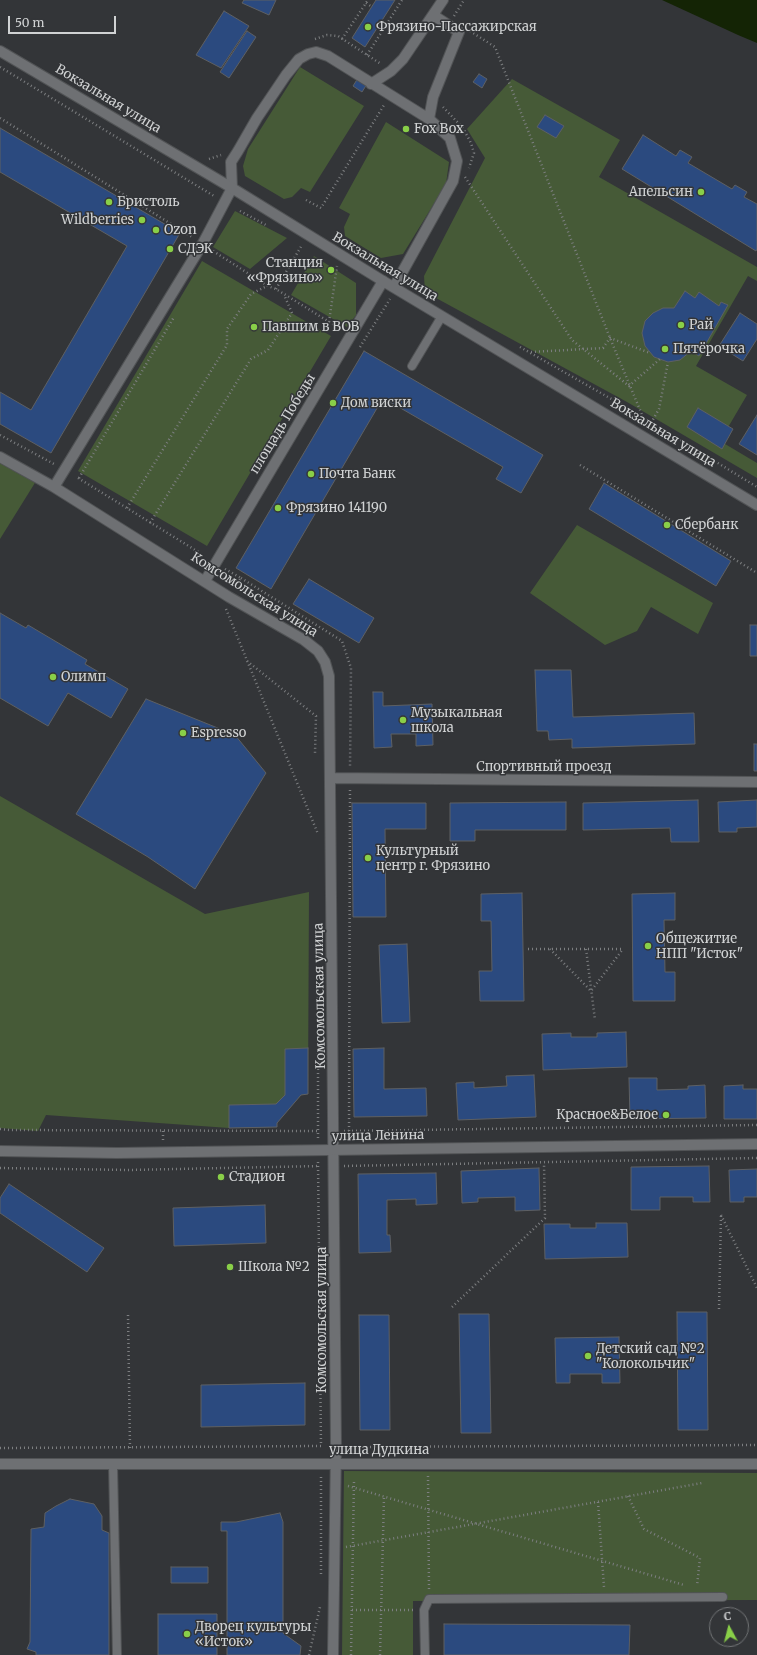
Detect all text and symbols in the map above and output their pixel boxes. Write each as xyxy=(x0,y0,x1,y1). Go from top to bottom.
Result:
scale bar xyxy=(10,8,118,34)
text: 50 m xyxy=(15,15,44,30)
place label: Фрязино-Пассажирская xyxy=(376,19,537,35)
marker: Фрязино-Пассажирская xyxy=(363,22,373,32)
street label: Вокзальная улица xyxy=(52,61,164,137)
place label: Fox Box xyxy=(414,121,464,137)
marker: Fox Box xyxy=(401,124,411,134)
place label: Апельсин xyxy=(629,184,693,200)
marker: Апельсин xyxy=(696,187,706,197)
place label: Бристоль xyxy=(117,194,180,210)
marker: Бристоль xyxy=(104,197,114,207)
place label: Wildberries xyxy=(61,212,134,228)
marker: Wildberries xyxy=(137,215,147,225)
place label: Ozon xyxy=(164,222,197,238)
marker: Ozon xyxy=(151,225,161,235)
street label: Вокзальная улица xyxy=(329,229,441,305)
place label: СДЭК xyxy=(178,241,213,257)
marker: СДЭК xyxy=(165,244,175,254)
place label: Станция «Фрязино» xyxy=(247,255,323,286)
marker: Станция «Фрязино» xyxy=(326,265,336,275)
place label: Рай xyxy=(689,317,713,333)
place label: Павшим в ВОВ xyxy=(262,319,359,335)
marker: Рай xyxy=(676,320,686,330)
marker: Павшим в ВОВ xyxy=(249,322,259,332)
place label: Пятёрочка xyxy=(673,341,745,357)
marker: Пятёрочка xyxy=(660,344,670,354)
street label: площадь Победы xyxy=(247,371,319,477)
place label: Дом виски xyxy=(341,395,411,411)
street label: Вокзальная улица xyxy=(607,395,719,471)
marker: Дом виски xyxy=(328,398,338,408)
place label: Почта Банк xyxy=(319,466,396,482)
marker: Почта Банк xyxy=(306,469,316,479)
place label: Фрязино 141190 xyxy=(286,500,387,516)
marker: Фрязино 141190 xyxy=(273,503,283,513)
place label: Сбербанк xyxy=(675,517,738,533)
marker: Сбербанк xyxy=(662,520,672,530)
street label: Комсомольская улица xyxy=(188,550,320,640)
place label: Олимп xyxy=(61,669,106,685)
marker: Олимп xyxy=(48,672,58,682)
place label: Музыкальная школа xyxy=(411,705,503,736)
marker: Музыкальная школа xyxy=(398,715,408,725)
place label: Espresso xyxy=(191,725,246,741)
marker: Espresso xyxy=(178,728,188,738)
street label: Спортивный проезд xyxy=(476,759,612,775)
place label: Культурный центр г. Фрязино xyxy=(376,843,490,874)
marker: Культурный центр г. Фрязино xyxy=(363,853,373,863)
street label: Комсомольская улица xyxy=(311,923,329,1069)
place label: Общежитие НПП "Исток" xyxy=(656,931,743,962)
marker: Общежитие НПП "Исток" xyxy=(643,941,653,951)
place label: Красное&Белое xyxy=(556,1107,658,1123)
marker: Красное&Белое xyxy=(661,1110,671,1120)
street label: улица Ленина xyxy=(332,1127,424,1145)
place label: Стадион xyxy=(229,1169,285,1185)
marker: Стадион xyxy=(216,1172,226,1182)
street label: Комсомольская улица xyxy=(314,1247,330,1393)
place label: Школа №2 xyxy=(238,1259,310,1275)
marker: Школа №2 xyxy=(225,1262,235,1272)
place label: Детский сад №2 "Колокольчик" xyxy=(596,1341,705,1372)
marker: Детский сад №2 "Колокольчик" xyxy=(583,1351,593,1361)
street label: улица Дудкина xyxy=(329,1442,429,1458)
north arrow xyxy=(709,1607,749,1647)
text: С xyxy=(723,1609,732,1623)
place label: Дворец культуры «Исток» xyxy=(195,1619,311,1650)
marker: Дворец культуры «Исток» xyxy=(182,1629,192,1639)

